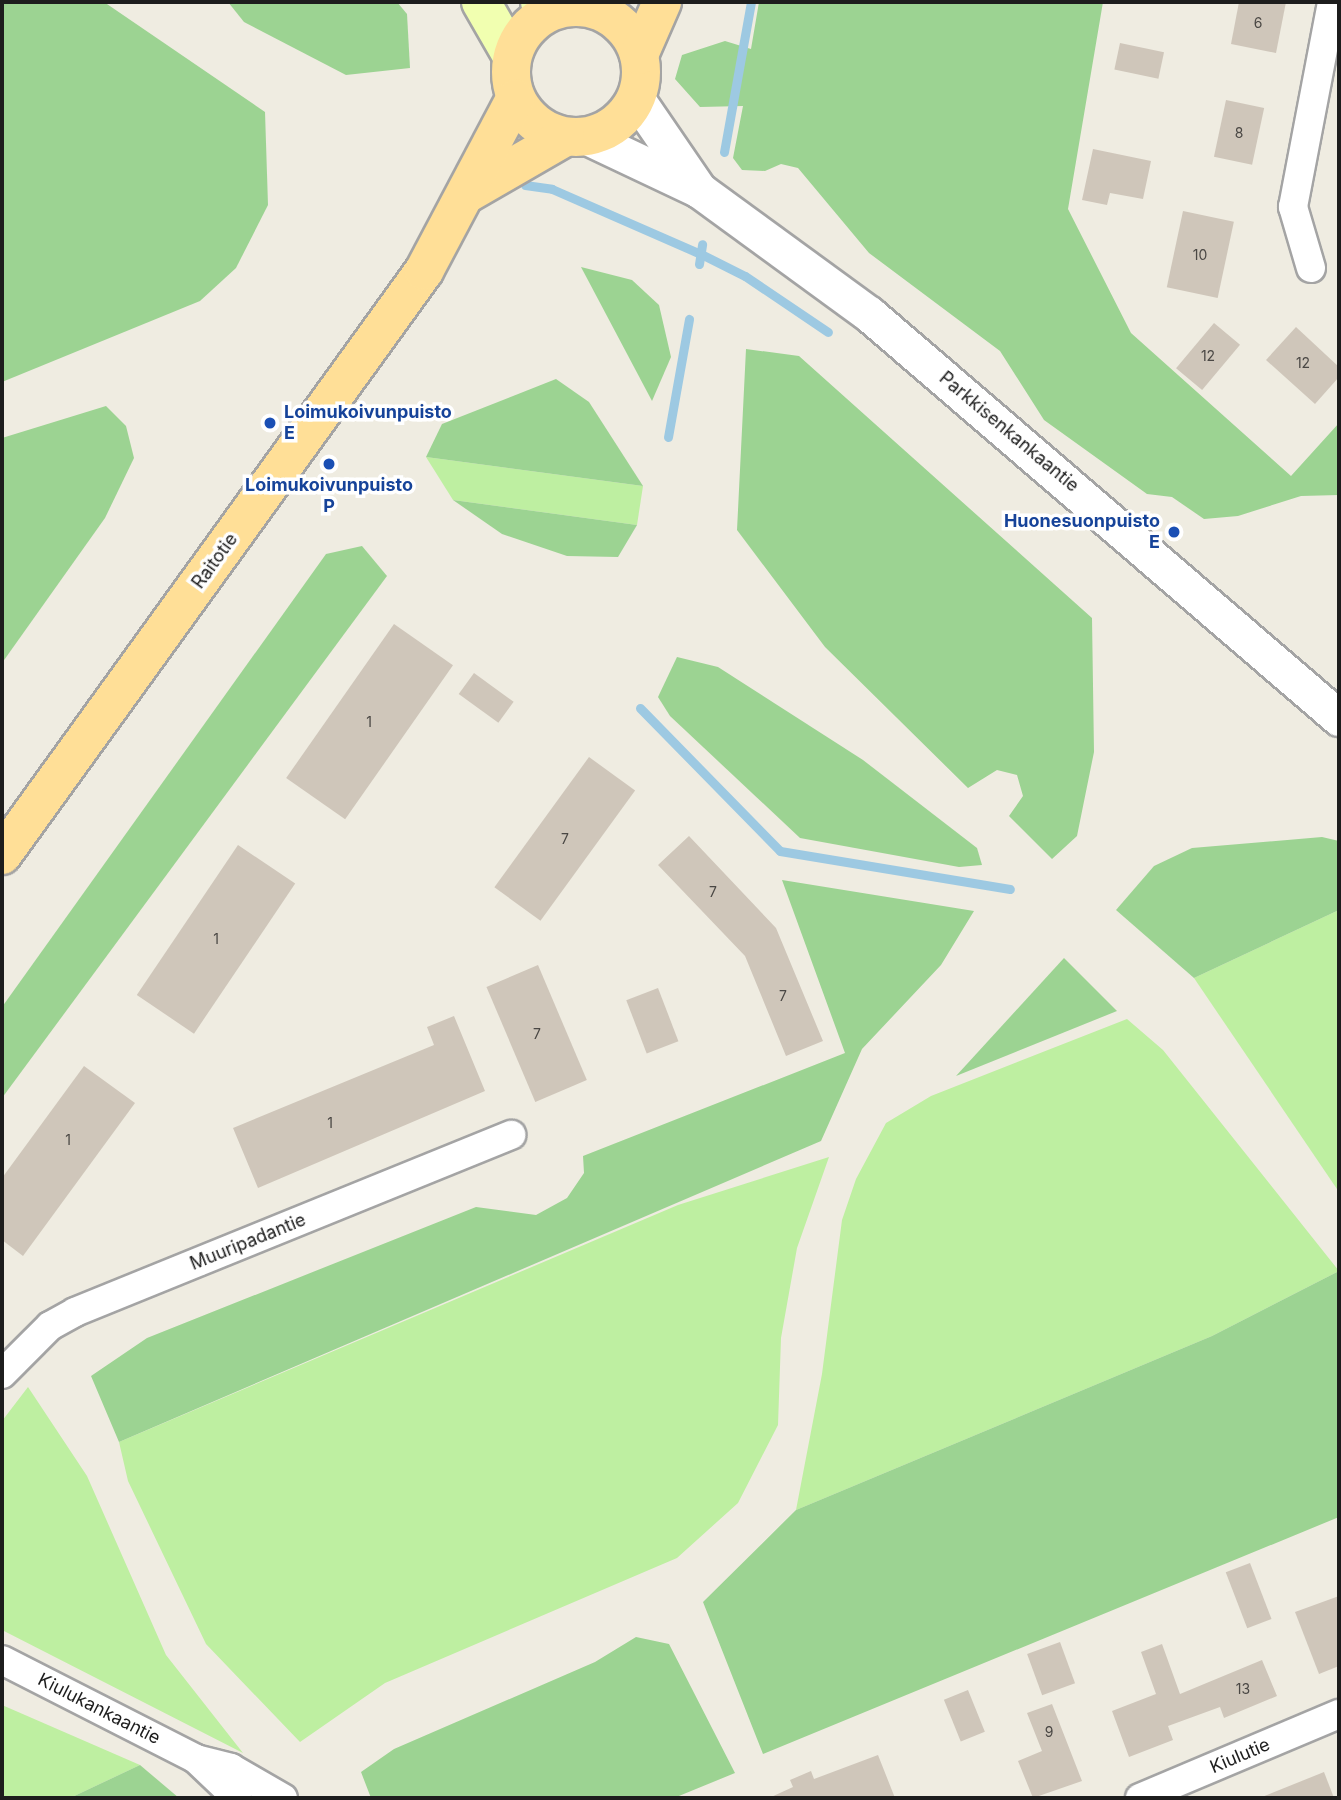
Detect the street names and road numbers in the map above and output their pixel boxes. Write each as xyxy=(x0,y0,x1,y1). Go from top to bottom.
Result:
street label: Parkkisenkankaantie xyxy=(935,367,1083,497)
street label: Raitotie xyxy=(188,529,242,593)
street label: Muuripadantie xyxy=(187,1209,309,1275)
street label: Kiulukankaantie xyxy=(34,1669,164,1749)
street label: Kiulutie xyxy=(1207,1734,1273,1778)

